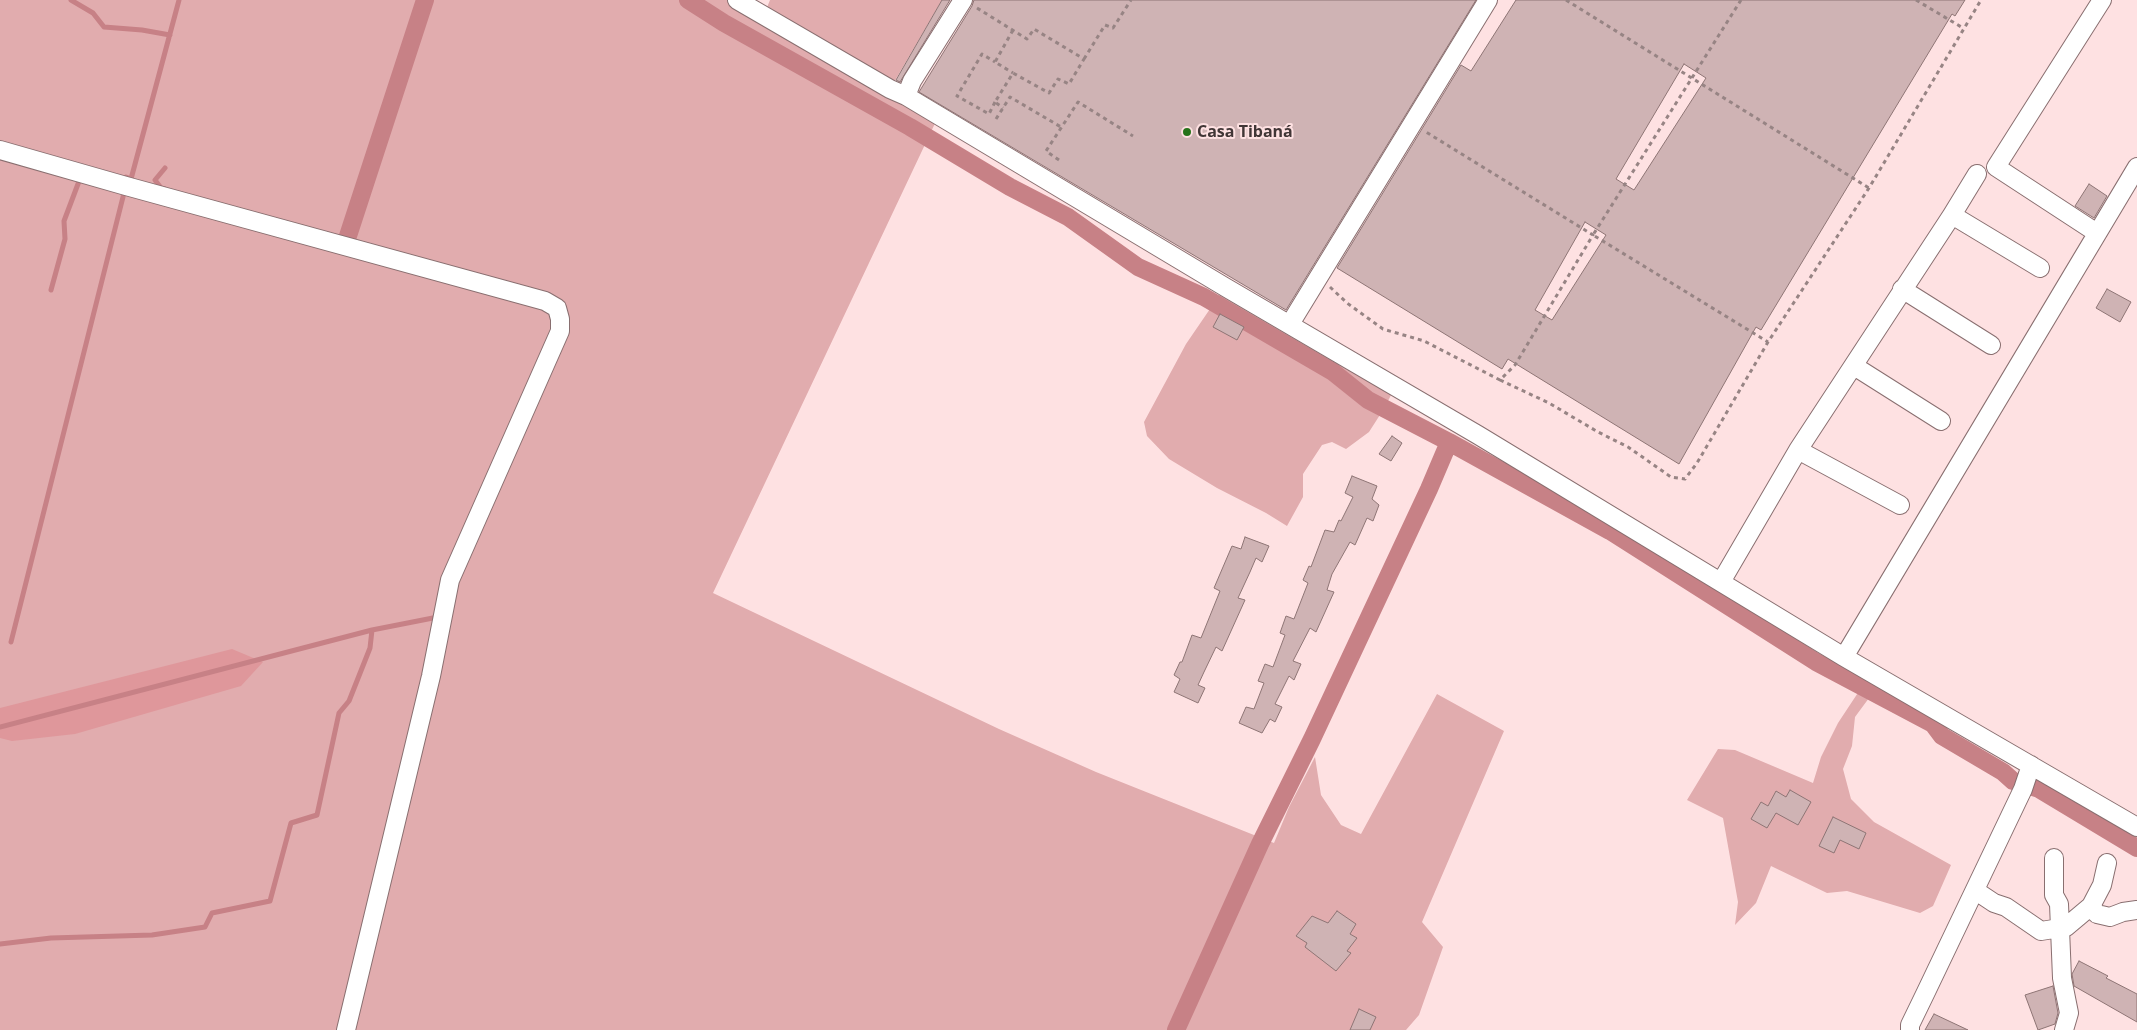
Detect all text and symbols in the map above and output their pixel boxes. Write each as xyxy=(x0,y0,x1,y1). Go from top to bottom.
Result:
place label: Casa Tibaná xyxy=(1197,122,1293,142)
marker: Casa Tibaná xyxy=(1181,126,1193,138)

